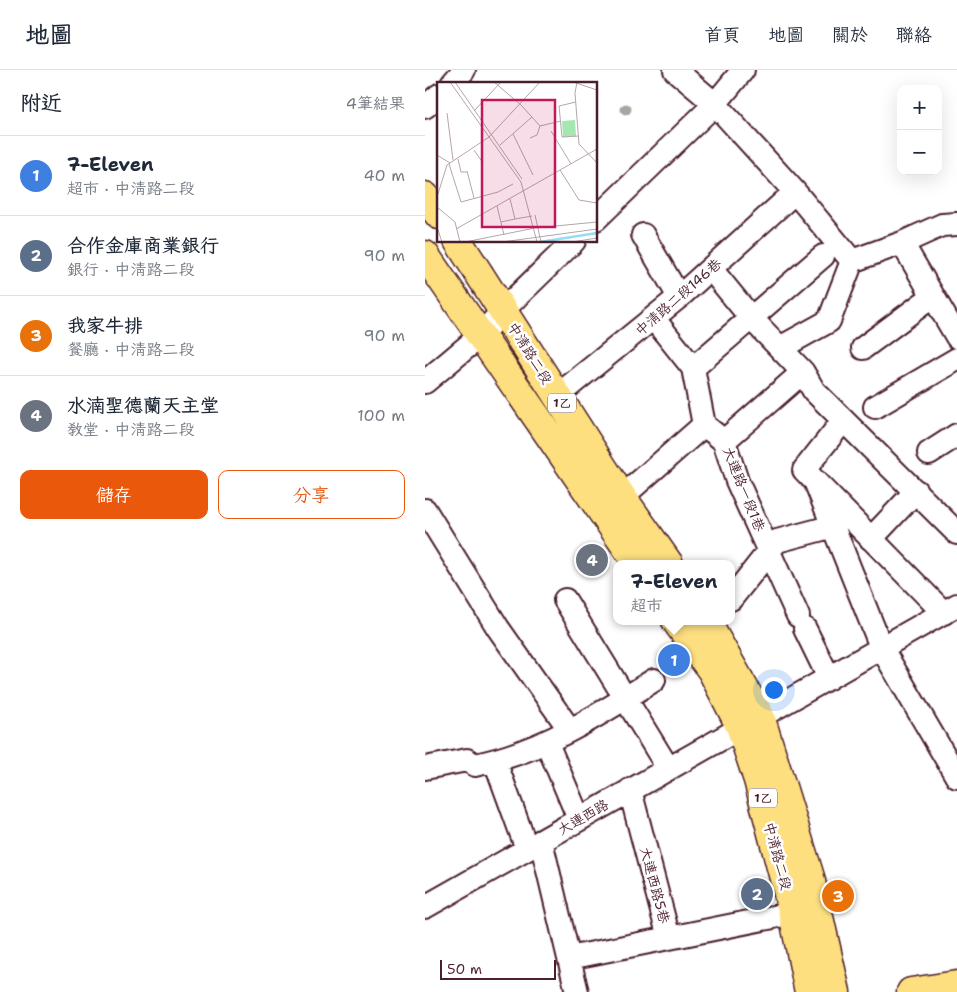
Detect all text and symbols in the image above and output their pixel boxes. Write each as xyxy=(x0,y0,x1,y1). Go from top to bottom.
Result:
text: 地圖 xyxy=(25,19,73,51)
text: 首頁 xyxy=(704,23,740,47)
text: 地圖 xyxy=(768,23,804,47)
text: 關於 xyxy=(832,23,868,47)
text: 聯絡 xyxy=(896,23,932,47)
inset map xyxy=(437,82,597,242)
map controls xyxy=(897,85,942,175)
button: + xyxy=(897,85,942,130)
text: 附近 xyxy=(20,89,62,117)
text: 4筆結果 xyxy=(346,93,405,114)
button: − xyxy=(897,130,942,175)
text: 7-Eleven xyxy=(67,152,154,177)
text: 1 xyxy=(32,165,40,186)
text: 40 m xyxy=(363,165,405,186)
text: 超市 · 中清路二段 xyxy=(67,178,194,199)
text: 合作金庫商業銀行 xyxy=(67,233,219,258)
text: 2 xyxy=(30,245,42,266)
text: 90 m xyxy=(364,245,405,266)
street label: 中清路二段146巷 xyxy=(631,254,726,339)
text: 銀行 · 中清路二段 xyxy=(67,259,194,280)
text: 我家牛排 xyxy=(67,313,143,338)
street label: 中清路二段 xyxy=(504,319,556,387)
text: 3 xyxy=(30,325,42,346)
text: 90 m xyxy=(364,325,405,346)
text: 餐廳 · 中清路二段 xyxy=(67,339,194,360)
text: 水湳聖德蘭天主堂 xyxy=(67,393,219,418)
road number: 1乙 xyxy=(548,393,576,412)
text: 4 xyxy=(30,405,42,426)
text: 100 m xyxy=(357,405,405,426)
text: 教堂 · 中清路二段 xyxy=(67,419,194,440)
street label: 大連路一段1巷 xyxy=(719,444,770,535)
button: 儲存 xyxy=(20,470,208,519)
button: 分享 xyxy=(218,470,405,519)
pin: 4 xyxy=(576,541,608,579)
popup xyxy=(613,560,735,625)
text: 7-Eleven xyxy=(631,569,717,594)
text: 超市 xyxy=(631,595,663,616)
pin: 1 xyxy=(658,641,690,679)
your location xyxy=(761,677,787,703)
road number: 1乙 xyxy=(749,788,777,808)
street label: 大連西路 xyxy=(554,795,612,839)
street label: 中清路二段 xyxy=(760,820,796,892)
street label: 大連西路5巷 xyxy=(636,845,674,926)
pin: 2 xyxy=(741,875,773,913)
pin: 3 xyxy=(822,877,854,915)
scale bar xyxy=(440,957,556,980)
text: 50 m xyxy=(447,960,482,978)

